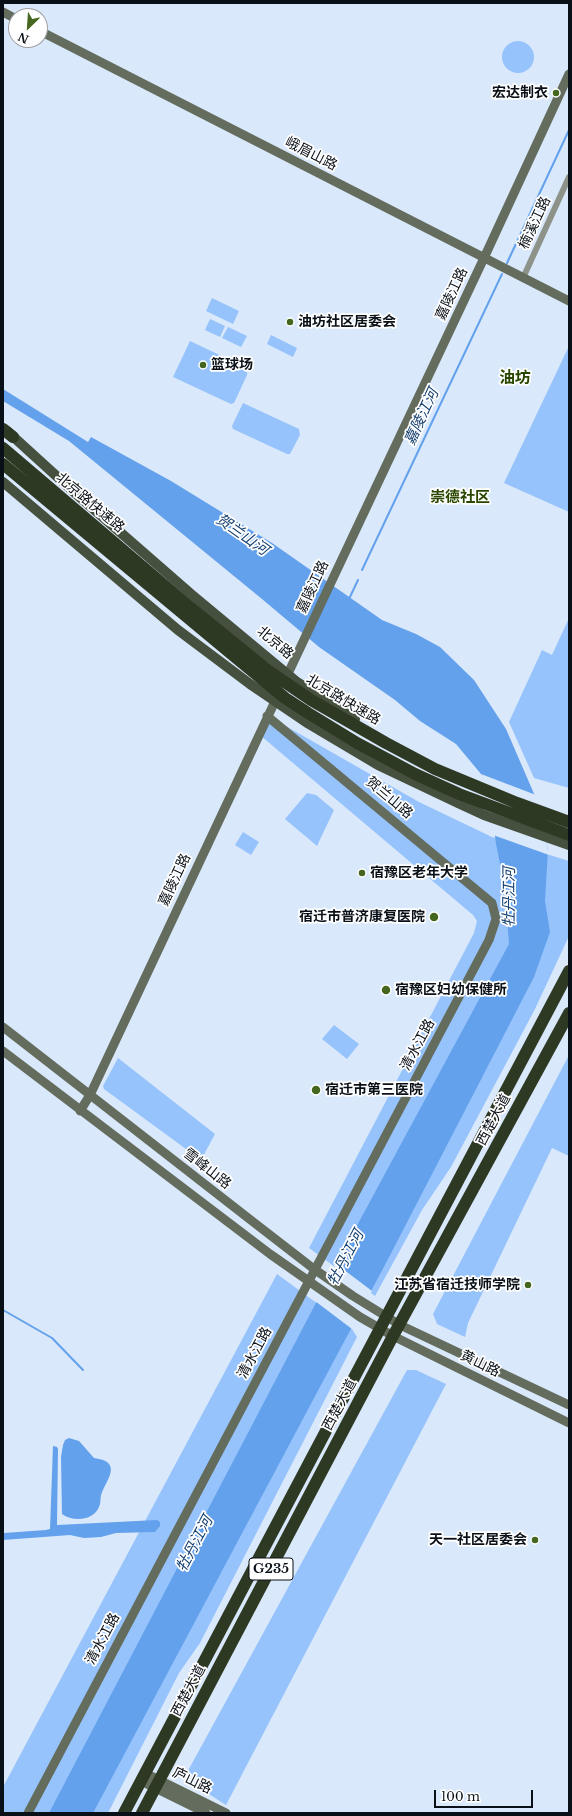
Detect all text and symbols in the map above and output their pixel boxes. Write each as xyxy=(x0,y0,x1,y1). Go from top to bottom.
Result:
north arrow xyxy=(8,8,48,48)
text: N xyxy=(16,29,31,46)
place label: 宏达制衣 xyxy=(492,85,548,101)
marker: 宏达制衣 xyxy=(551,88,561,98)
street label: 峨眉山路 xyxy=(282,134,340,174)
street label: 楠溪江路 xyxy=(516,194,554,252)
street label: 嘉陵江路 xyxy=(433,265,471,323)
place label: 油坊社区居委会 xyxy=(298,314,396,330)
marker: 油坊社区居委会 xyxy=(285,317,295,327)
place label: 篮球场 xyxy=(211,357,253,373)
marker: 篮球场 xyxy=(198,360,208,370)
district label: 油坊 xyxy=(499,368,531,388)
water label: 嘉陵江河 xyxy=(401,386,443,448)
street label: 北京路快速路 xyxy=(52,470,128,536)
district label: 崇德社区 xyxy=(430,489,490,507)
water label: 贺兰山河 xyxy=(212,510,272,560)
street label: 嘉陵江路 xyxy=(294,558,332,616)
street label: 北京路 xyxy=(254,623,296,663)
street label: 北京路快速路 xyxy=(303,671,383,729)
street label: 贺兰山路 xyxy=(362,774,416,822)
street label: 嘉陵江路 xyxy=(156,851,194,909)
place label: 宿豫区老年大学 xyxy=(370,865,468,881)
water label: 牡丹江河 xyxy=(501,867,519,927)
marker: 宿豫区老年大学 xyxy=(357,868,367,878)
place label: 宿迁市普济康复医院 xyxy=(299,909,425,925)
marker: 宿迁市普济康复医院 xyxy=(428,911,440,923)
place label: 宿豫区妇幼保健所 xyxy=(395,982,507,998)
marker: 宿豫区妇幼保健所 xyxy=(380,984,392,996)
street label: 清水江路 xyxy=(397,1016,439,1074)
place label: 宿迁市第三医院 xyxy=(325,1082,423,1098)
marker: 宿迁市第三医院 xyxy=(310,1084,322,1096)
street label: 西楚大道 xyxy=(473,1091,515,1149)
street label: 雪峰山路 xyxy=(180,1145,234,1193)
water label: 牡丹江河 xyxy=(324,1227,368,1289)
place label: 江苏省宿迁技师学院 xyxy=(394,1277,520,1293)
marker: 江苏省宿迁技师学院 xyxy=(523,1280,533,1290)
street label: 清水江路 xyxy=(234,1324,276,1382)
street label: 黄山路 xyxy=(457,1347,503,1381)
street label: 西楚大道 xyxy=(319,1376,361,1434)
water label: 牡丹江河 xyxy=(173,1513,217,1575)
place label: 天一社区居委会 xyxy=(429,1532,527,1548)
marker: 天一社区居委会 xyxy=(530,1535,540,1545)
road number: G235 xyxy=(249,1558,293,1580)
street label: 清水江路 xyxy=(82,1610,124,1668)
street label: 西楚大道 xyxy=(168,1662,210,1720)
street label: 庐山路 xyxy=(169,1764,215,1798)
scale bar xyxy=(436,1782,535,1808)
text: 100 m xyxy=(441,1789,480,1804)

